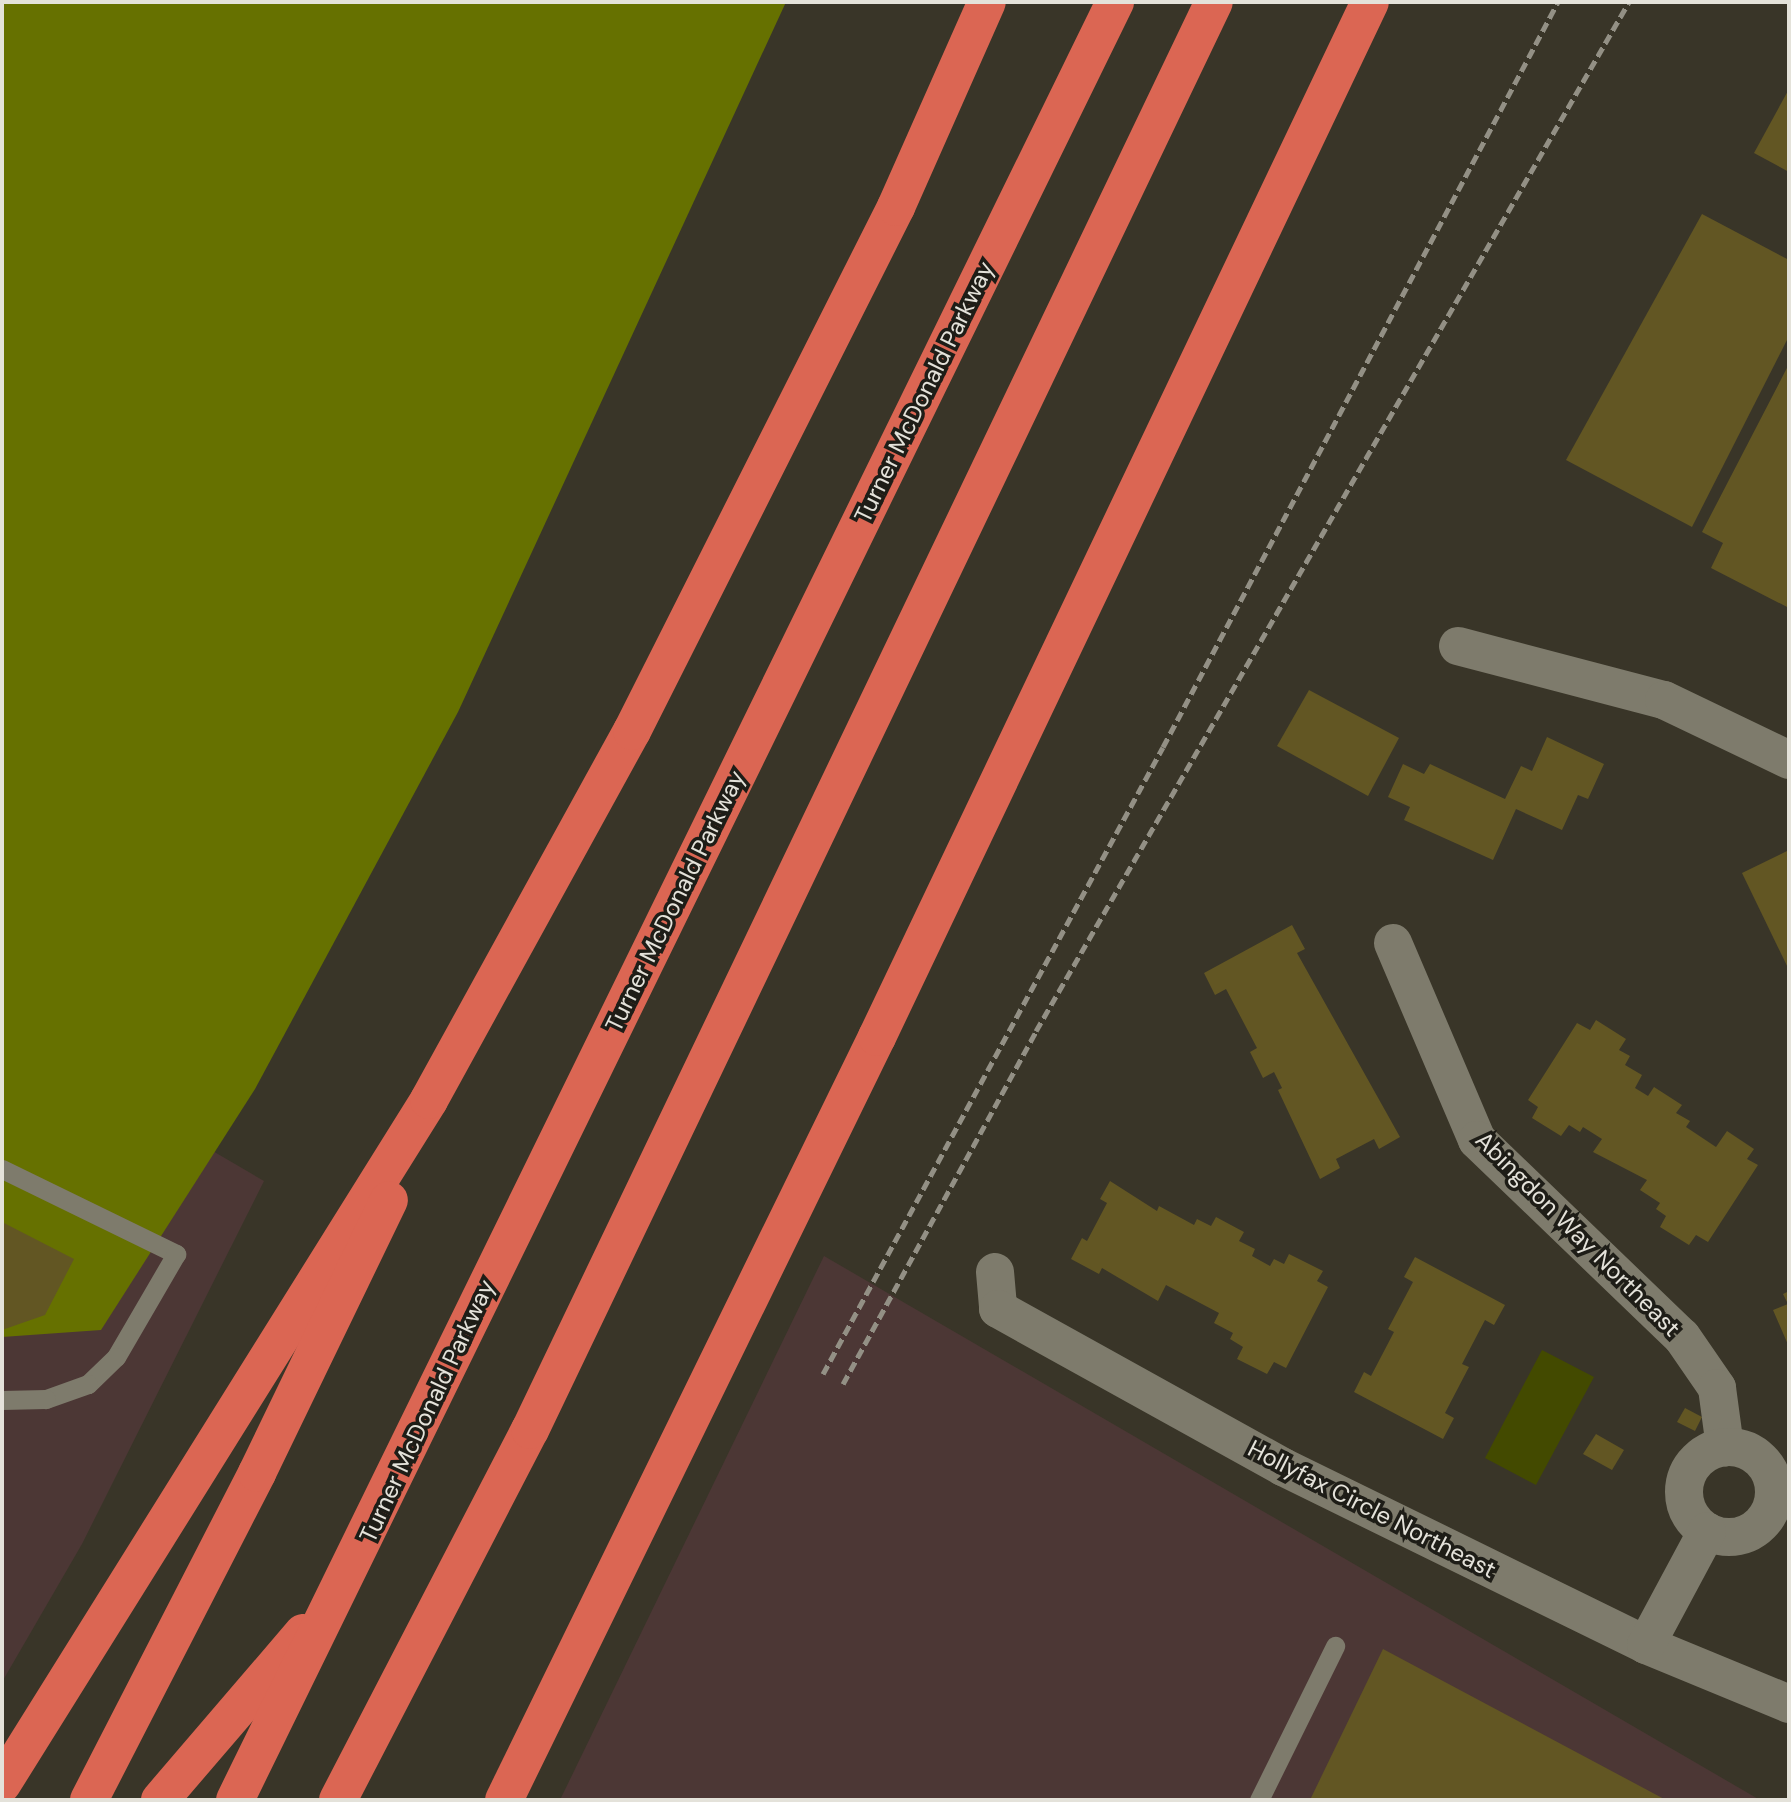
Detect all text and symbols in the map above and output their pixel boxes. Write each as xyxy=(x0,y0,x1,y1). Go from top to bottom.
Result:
street label: Turner McDonald Parkway xyxy=(848,257,1000,527)
street label: Turner McDonald Parkway xyxy=(599,766,751,1036)
street label: Abingdon Way Northeast xyxy=(1470,1126,1686,1342)
street label: Turner McDonald Parkway xyxy=(353,1275,501,1547)
street label: Hollyfax Circle Northeast xyxy=(1243,1434,1501,1584)

